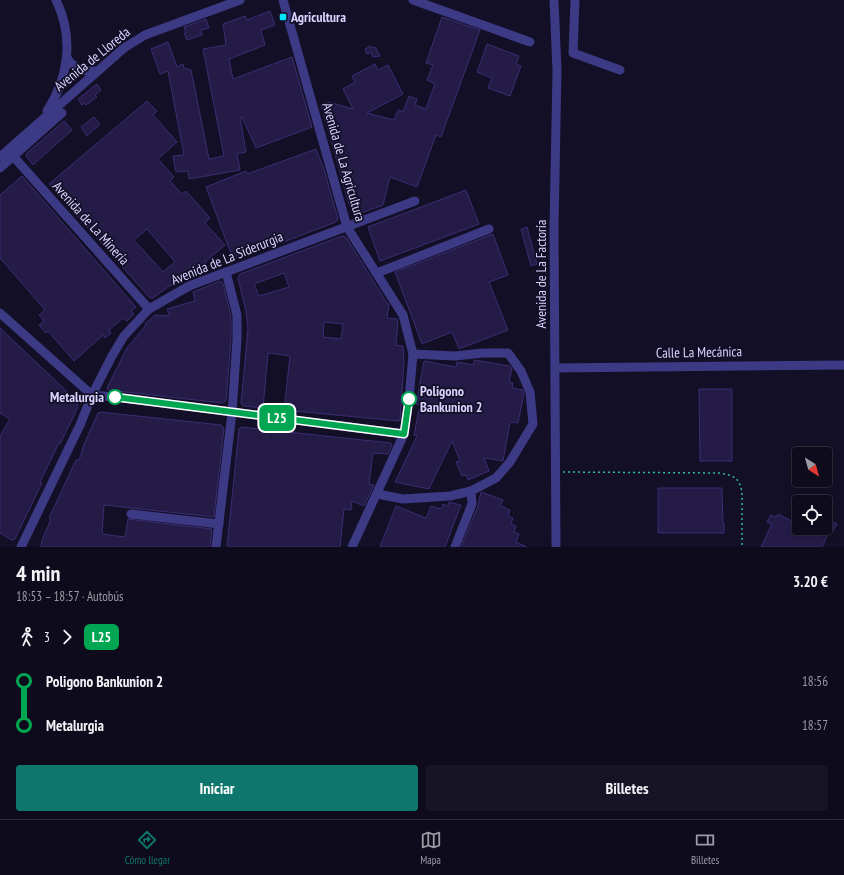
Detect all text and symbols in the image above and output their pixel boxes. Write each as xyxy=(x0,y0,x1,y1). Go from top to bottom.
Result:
place label: Agricultura xyxy=(290,8,346,26)
marker: Agricultura xyxy=(278,12,288,22)
street label: Avenida de Lloreda xyxy=(50,23,134,95)
street label: Avenida de La Agricultura xyxy=(318,100,370,224)
street label: Avenida de La Minería xyxy=(49,177,133,269)
street label: Avenida de La Factoría xyxy=(532,220,550,328)
street label: Avenida de La Siderurgia xyxy=(168,227,286,289)
street label: Calle La Mecánica xyxy=(656,342,742,362)
place label: Poligono Bankunion 2 xyxy=(420,382,482,416)
place label: Metalurgia xyxy=(50,388,104,406)
marker: Metalurgia xyxy=(107,389,123,405)
marker: Poligono Bankunion 2 xyxy=(401,391,417,407)
line badge: L25 xyxy=(254,405,300,431)
text: L25 xyxy=(267,409,287,427)
north arrow xyxy=(792,447,832,487)
map controls xyxy=(792,447,832,535)
button: locate xyxy=(792,495,832,535)
text: 4 min xyxy=(16,559,60,587)
text: 3.20 € xyxy=(793,572,828,591)
text: 18:53 – 18:57 · Autobús xyxy=(16,588,124,605)
icon: walk xyxy=(16,626,38,648)
icon: forward xyxy=(56,626,78,648)
text: L25 xyxy=(92,628,111,646)
text: 3 xyxy=(44,629,50,646)
text: Poligono Bankunion 2 xyxy=(46,672,163,691)
text: 18:56 xyxy=(802,673,828,690)
text: Metalurgia xyxy=(46,716,104,735)
text: 18:57 xyxy=(802,717,828,734)
button: Iniciar xyxy=(16,765,418,811)
button: Billetes xyxy=(426,765,828,811)
tab: Cómo llegar xyxy=(125,829,170,867)
tab: Mapa xyxy=(420,829,442,867)
tab: Billetes xyxy=(691,829,719,867)

